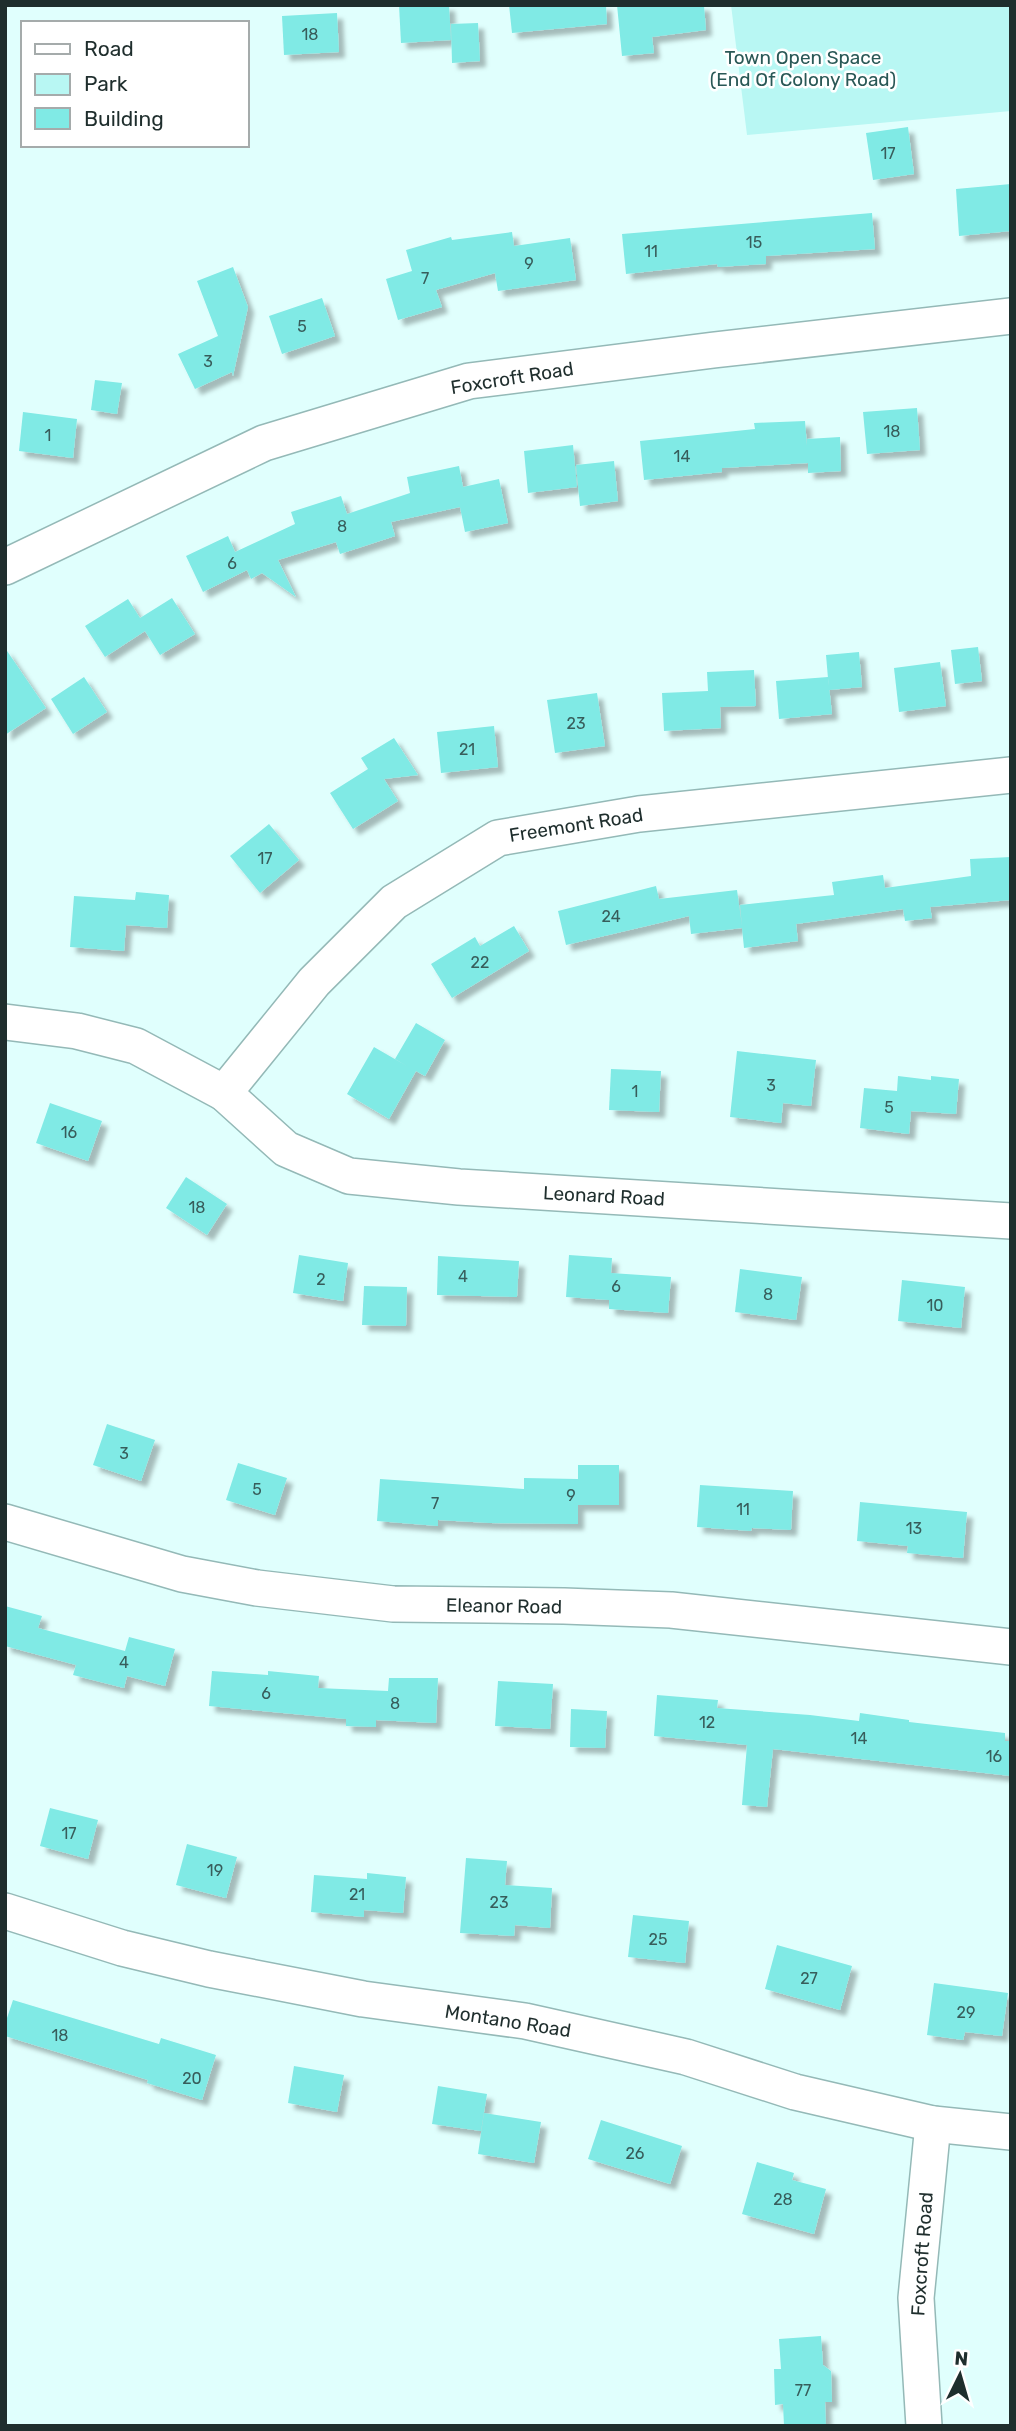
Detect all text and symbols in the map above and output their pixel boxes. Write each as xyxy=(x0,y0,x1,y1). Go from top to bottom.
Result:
legend xyxy=(21,21,248,147)
house number: 18 xyxy=(301,25,319,44)
text: Road xyxy=(84,36,134,61)
park label: Town Open Space (End Of Colony Road) xyxy=(710,46,896,91)
text: Park xyxy=(84,71,128,96)
text: Building xyxy=(84,106,164,131)
house number: 17 xyxy=(880,144,896,163)
house number: 15 xyxy=(746,233,762,252)
house number: 11 xyxy=(644,242,658,261)
house number: 9 xyxy=(524,254,534,273)
house number: 7 xyxy=(421,269,429,288)
house number: 5 xyxy=(297,317,307,336)
house number: 3 xyxy=(203,352,213,371)
street label: Foxcroft Road xyxy=(449,357,575,399)
house number: 18 xyxy=(883,422,901,441)
house number: 1 xyxy=(45,426,51,445)
house number: 14 xyxy=(674,447,690,466)
house number: 8 xyxy=(337,517,347,536)
house number: 6 xyxy=(227,554,237,573)
house number: 23 xyxy=(566,714,586,733)
house number: 21 xyxy=(459,740,475,759)
street label: Freemont Road xyxy=(507,803,645,847)
house number: 17 xyxy=(257,849,273,868)
house number: 24 xyxy=(601,907,621,926)
house number: 22 xyxy=(471,953,489,972)
house number: 3 xyxy=(766,1076,776,1095)
house number: 1 xyxy=(632,1082,638,1101)
house number: 5 xyxy=(884,1098,894,1117)
house number: 16 xyxy=(61,1123,78,1142)
street label: Leonard Road xyxy=(542,1181,666,1211)
house number: 18 xyxy=(188,1198,206,1217)
house number: 4 xyxy=(458,1267,468,1286)
house number: 2 xyxy=(316,1270,326,1289)
house number: 6 xyxy=(611,1277,621,1296)
house number: 8 xyxy=(763,1285,773,1304)
house number: 10 xyxy=(926,1296,944,1315)
house number: 3 xyxy=(119,1444,129,1463)
house number: 5 xyxy=(252,1480,262,1499)
house number: 9 xyxy=(566,1486,576,1505)
house number: 7 xyxy=(431,1494,439,1513)
house number: 11 xyxy=(736,1500,750,1519)
house number: 13 xyxy=(906,1519,922,1538)
street label: Eleanor Road xyxy=(446,1593,562,1619)
house number: 4 xyxy=(119,1653,129,1672)
house number: 6 xyxy=(261,1684,271,1703)
house number: 8 xyxy=(390,1694,400,1713)
house number: 12 xyxy=(699,1713,715,1732)
house number: 14 xyxy=(851,1729,867,1748)
house number: 16 xyxy=(986,1747,1003,1766)
house number: 17 xyxy=(61,1824,77,1843)
house number: 19 xyxy=(207,1861,223,1880)
house number: 21 xyxy=(349,1885,365,1904)
house number: 23 xyxy=(489,1893,509,1912)
house number: 25 xyxy=(649,1930,667,1949)
house number: 27 xyxy=(800,1969,818,1988)
street label: Montano Road xyxy=(443,2000,573,2042)
house number: 29 xyxy=(957,2003,975,2022)
house number: 18 xyxy=(51,2026,69,2045)
house number: 20 xyxy=(182,2069,202,2088)
house number: 26 xyxy=(625,2144,645,2163)
house number: 28 xyxy=(773,2190,793,2209)
street label: Foxcroft Road xyxy=(906,2191,938,2317)
north arrow xyxy=(925,2340,995,2410)
text: N xyxy=(954,2347,969,2371)
house number: 77 xyxy=(795,2381,811,2400)

